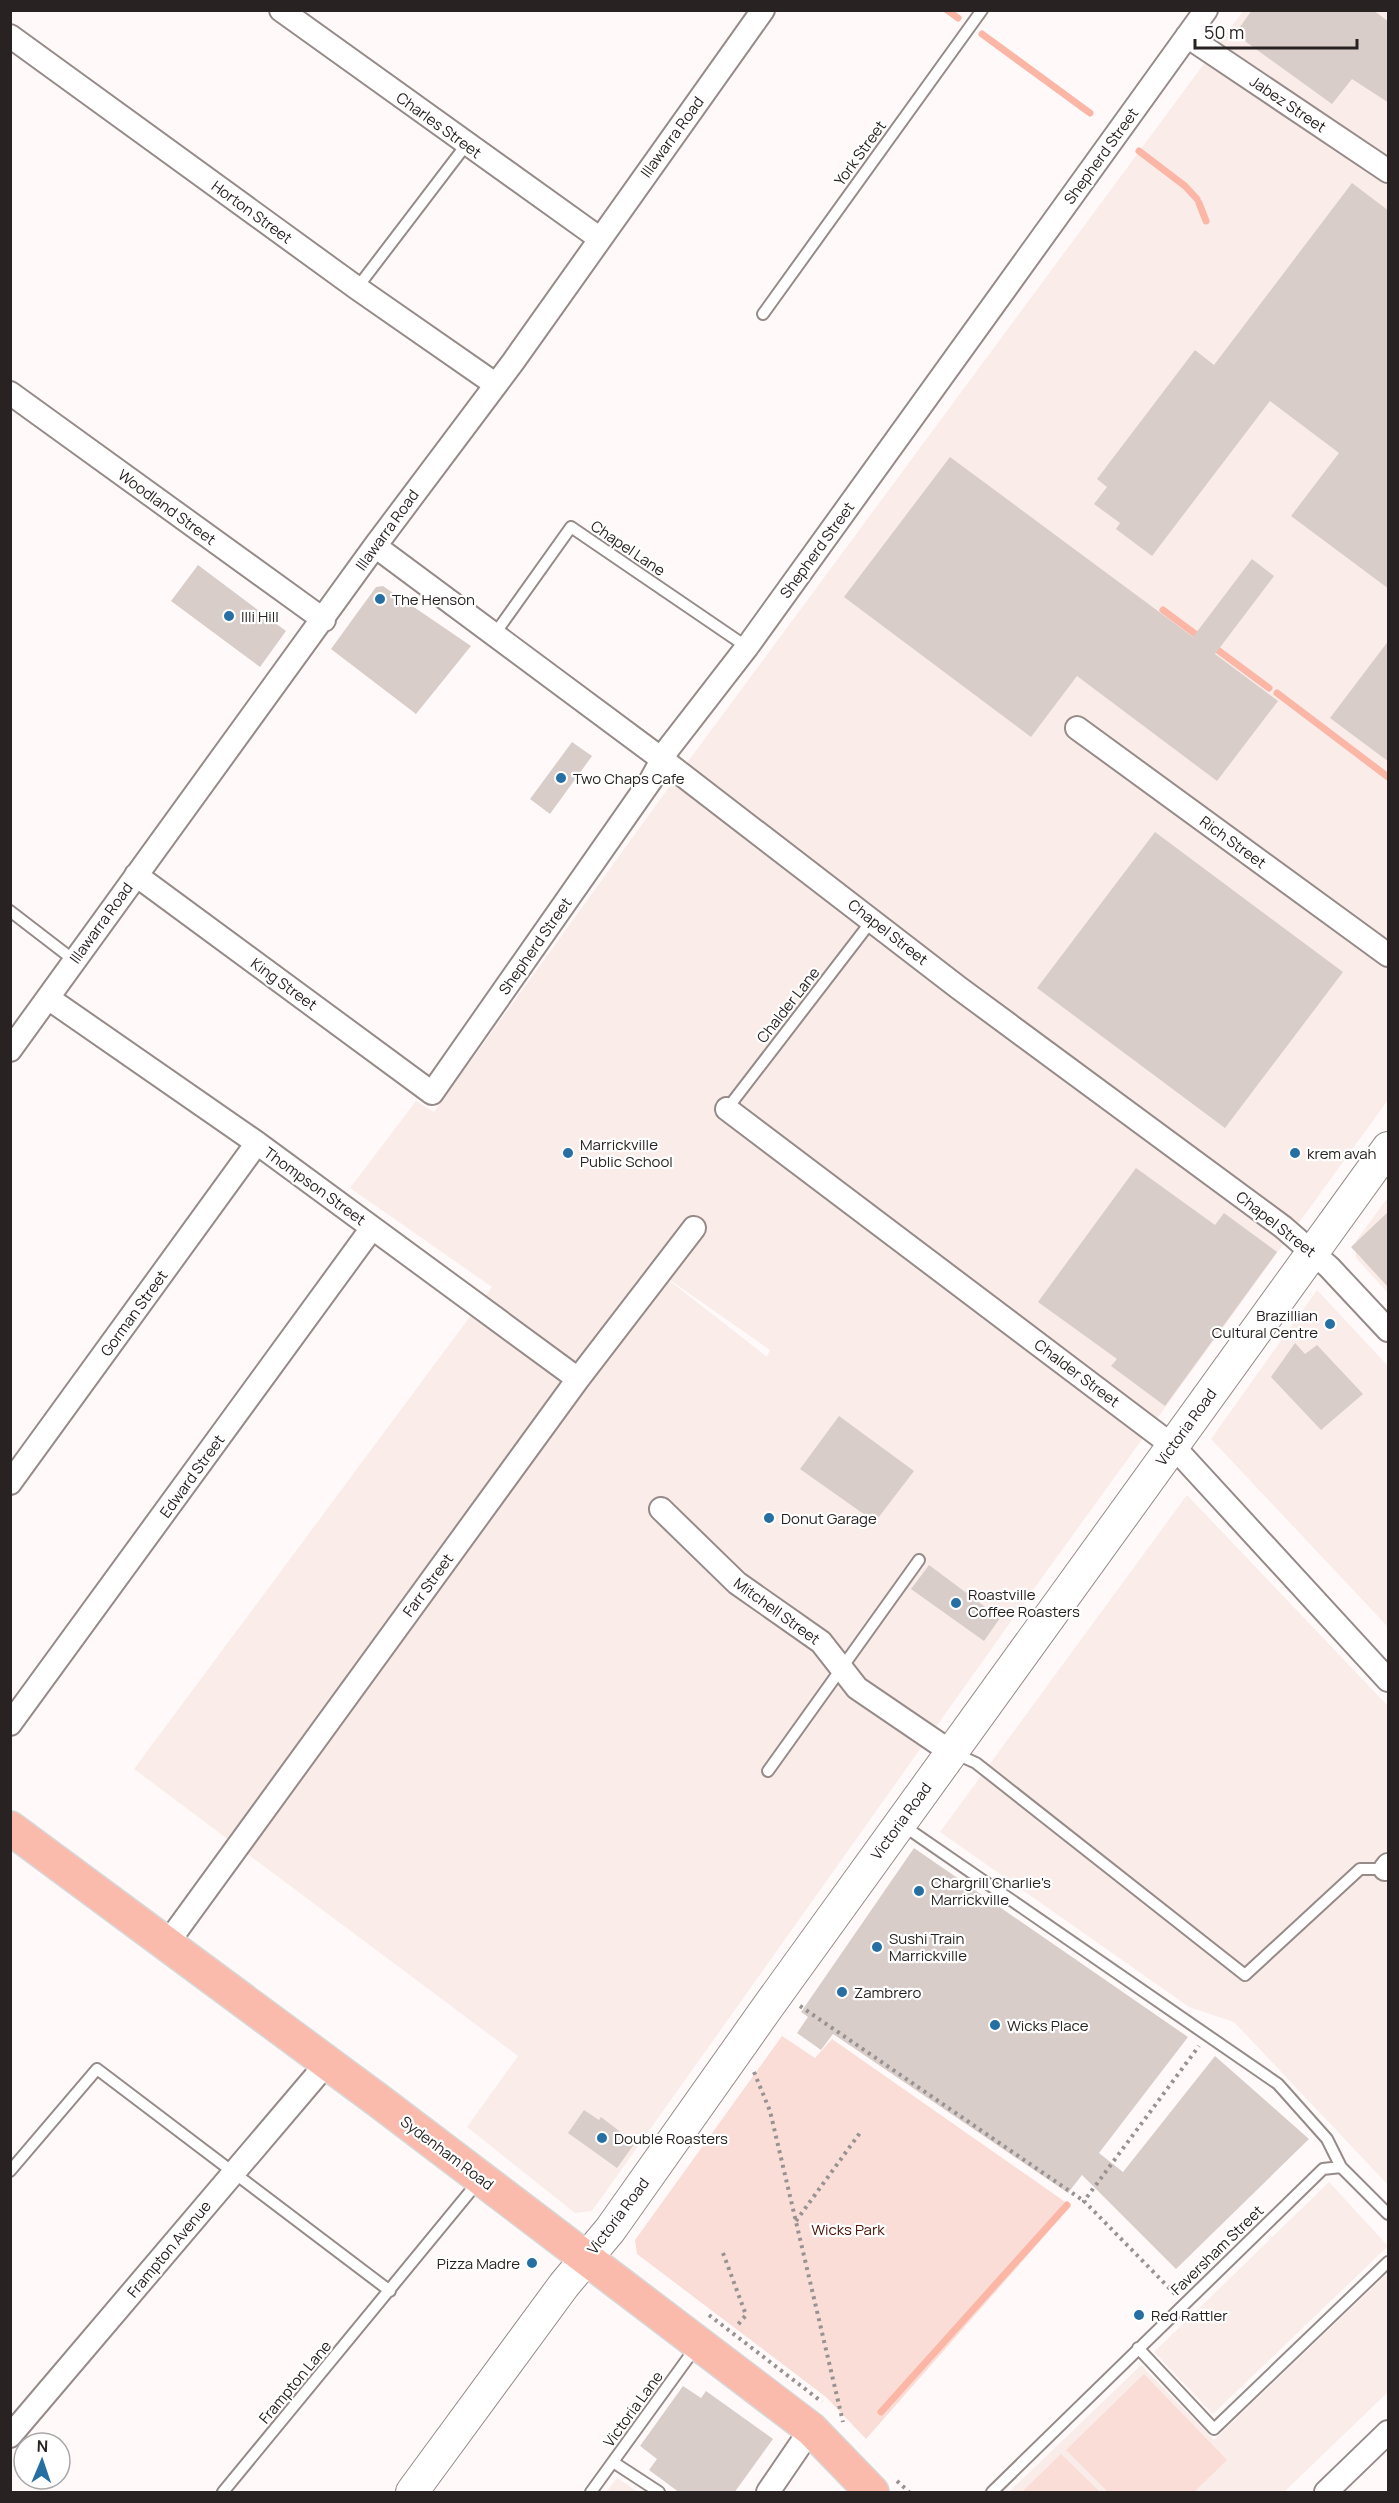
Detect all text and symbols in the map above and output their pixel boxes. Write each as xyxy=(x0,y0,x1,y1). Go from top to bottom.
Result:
scale bar xyxy=(1195,12,1357,50)
text: 50 m xyxy=(1204,20,1244,44)
street label: Jabez Street xyxy=(1246,71,1330,137)
street label: Charles Street xyxy=(392,87,486,163)
street label: Illawarra Road xyxy=(635,92,709,182)
street label: Shepherd Street xyxy=(1059,104,1143,208)
street label: York Street xyxy=(829,116,891,190)
street label: Horton Street xyxy=(207,176,297,248)
street label: Woodland Street xyxy=(114,464,220,550)
street label: Illawarra Road xyxy=(350,485,424,575)
street label: Shepherd Street xyxy=(775,498,859,602)
street label: Chapel Lane xyxy=(587,515,670,581)
place label: The Henson xyxy=(392,589,475,610)
marker: The Henson xyxy=(373,592,387,606)
place label: Illi Hill xyxy=(241,606,279,627)
marker: Illi Hill xyxy=(222,609,236,623)
place label: Two Chaps Cafe xyxy=(573,768,685,789)
marker: Two Chaps Cafe xyxy=(554,771,568,785)
street label: Rich Street xyxy=(1196,811,1270,873)
street label: Illawarra Road xyxy=(64,878,138,968)
street label: Shepherd Street xyxy=(494,893,576,999)
street label: Chapel Street xyxy=(844,894,932,970)
street label: King Street xyxy=(247,953,321,1015)
street label: Chalder Lane xyxy=(752,962,824,1047)
place label: Marrickville Public School xyxy=(580,1134,673,1172)
street label: Thompson Street xyxy=(260,1142,370,1230)
place label: krem avah xyxy=(1307,1143,1376,1164)
marker: Marrickville Public School xyxy=(561,1146,575,1160)
marker: krem avah xyxy=(1288,1146,1302,1160)
street label: Chapel Street xyxy=(1232,1186,1320,1262)
street label: Gorman Street xyxy=(96,1266,172,1360)
place label: Brazillian Cultural Centre xyxy=(1212,1305,1318,1343)
marker: Brazillian Cultural Centre xyxy=(1323,1317,1337,1331)
street label: Chalder Street xyxy=(1030,1334,1124,1412)
street label: Victoria Road xyxy=(1151,1384,1221,1470)
street label: Edward Street xyxy=(155,1430,229,1522)
place label: Donut Garage xyxy=(781,1508,877,1529)
marker: Donut Garage xyxy=(762,1511,776,1525)
street label: Farr Street xyxy=(398,1549,458,1621)
street label: Mitchell Street xyxy=(730,1573,824,1649)
place label: Roastville Coffee Roasters xyxy=(968,1584,1080,1622)
marker: Roastville Coffee Roasters xyxy=(949,1596,963,1610)
street label: Victoria Road xyxy=(866,1778,936,1864)
place label: Chargrill Charlie's Marrickville xyxy=(931,1872,1051,1910)
marker: Chargrill Charlie's Marrickville xyxy=(912,1884,926,1898)
place label: Sushi Train Marrickville xyxy=(889,1928,967,1966)
marker: Sushi Train Marrickville xyxy=(870,1940,884,1954)
place label: Zambrero xyxy=(854,1982,921,2003)
marker: Zambrero xyxy=(835,1985,849,1999)
place label: Wicks Place xyxy=(1007,2015,1089,2036)
marker: Wicks Place xyxy=(988,2018,1002,2032)
street label: Sydenham Road xyxy=(396,2111,498,2195)
place label: Double Roasters xyxy=(614,2128,728,2149)
marker: Double Roasters xyxy=(595,2131,609,2145)
street label: Victoria Road xyxy=(582,2173,654,2259)
street label: Frampton Avenue xyxy=(122,2196,216,2302)
street label: Faversham Street xyxy=(1166,2200,1268,2300)
park label: Wicks Park xyxy=(811,2219,885,2240)
place label: Pizza Madre xyxy=(437,2253,520,2274)
marker: Pizza Madre xyxy=(525,2256,539,2270)
place label: Red Rattler xyxy=(1151,2305,1228,2326)
marker: Red Rattler xyxy=(1132,2308,1146,2322)
street label: Frampton Lane xyxy=(254,2336,336,2428)
street label: Victoria Lane xyxy=(598,2367,668,2451)
north arrow xyxy=(12,2431,72,2491)
text: N xyxy=(36,2435,49,2457)

